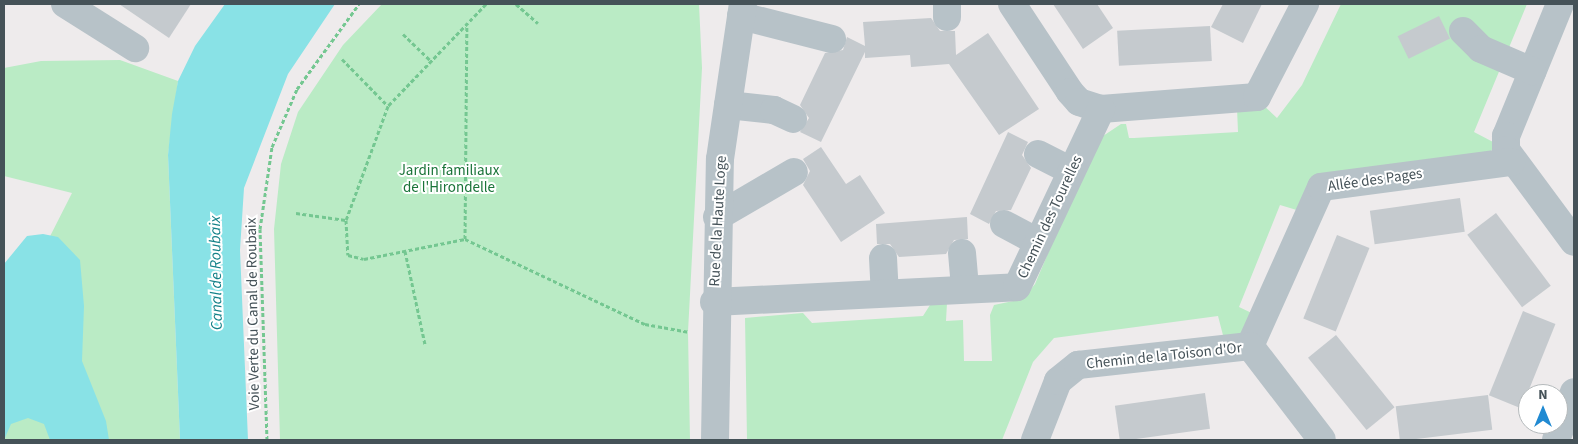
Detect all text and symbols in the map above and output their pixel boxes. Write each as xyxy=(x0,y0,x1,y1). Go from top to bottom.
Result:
street label: Chemin des Tourelles xyxy=(1014,153,1086,281)
street label: Rue de la Haute Loge xyxy=(706,155,730,287)
park label: Jardin familiaux de l'Hirondelle xyxy=(399,161,499,196)
street label: Allée des Pages xyxy=(1327,164,1423,196)
water label: Canal de Roubaix xyxy=(205,216,227,330)
street label: Voie Verte du Canal de Roubaix xyxy=(242,217,264,411)
street label: Chemin de la Toison d'Or xyxy=(1085,339,1243,373)
north arrow xyxy=(1518,384,1568,434)
text: N xyxy=(1538,385,1548,405)

